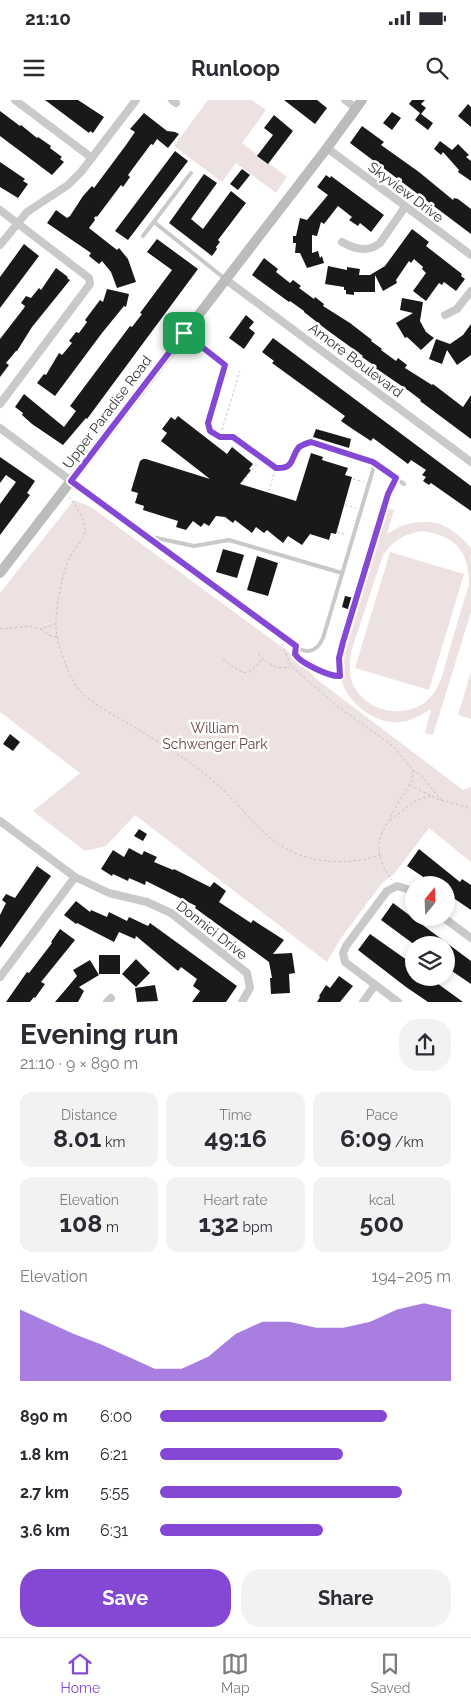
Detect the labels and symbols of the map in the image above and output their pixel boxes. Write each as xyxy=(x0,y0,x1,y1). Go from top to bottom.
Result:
street label: Skyview Drive xyxy=(365,159,447,225)
pin xyxy=(163,312,205,354)
street label: Amore Boulevard xyxy=(306,320,406,400)
street label: Upper Paradise Road xyxy=(59,353,155,471)
park label: William Schwenger Park xyxy=(162,720,268,752)
north arrow xyxy=(405,876,455,926)
street label: Donnici Drive xyxy=(173,897,251,963)

